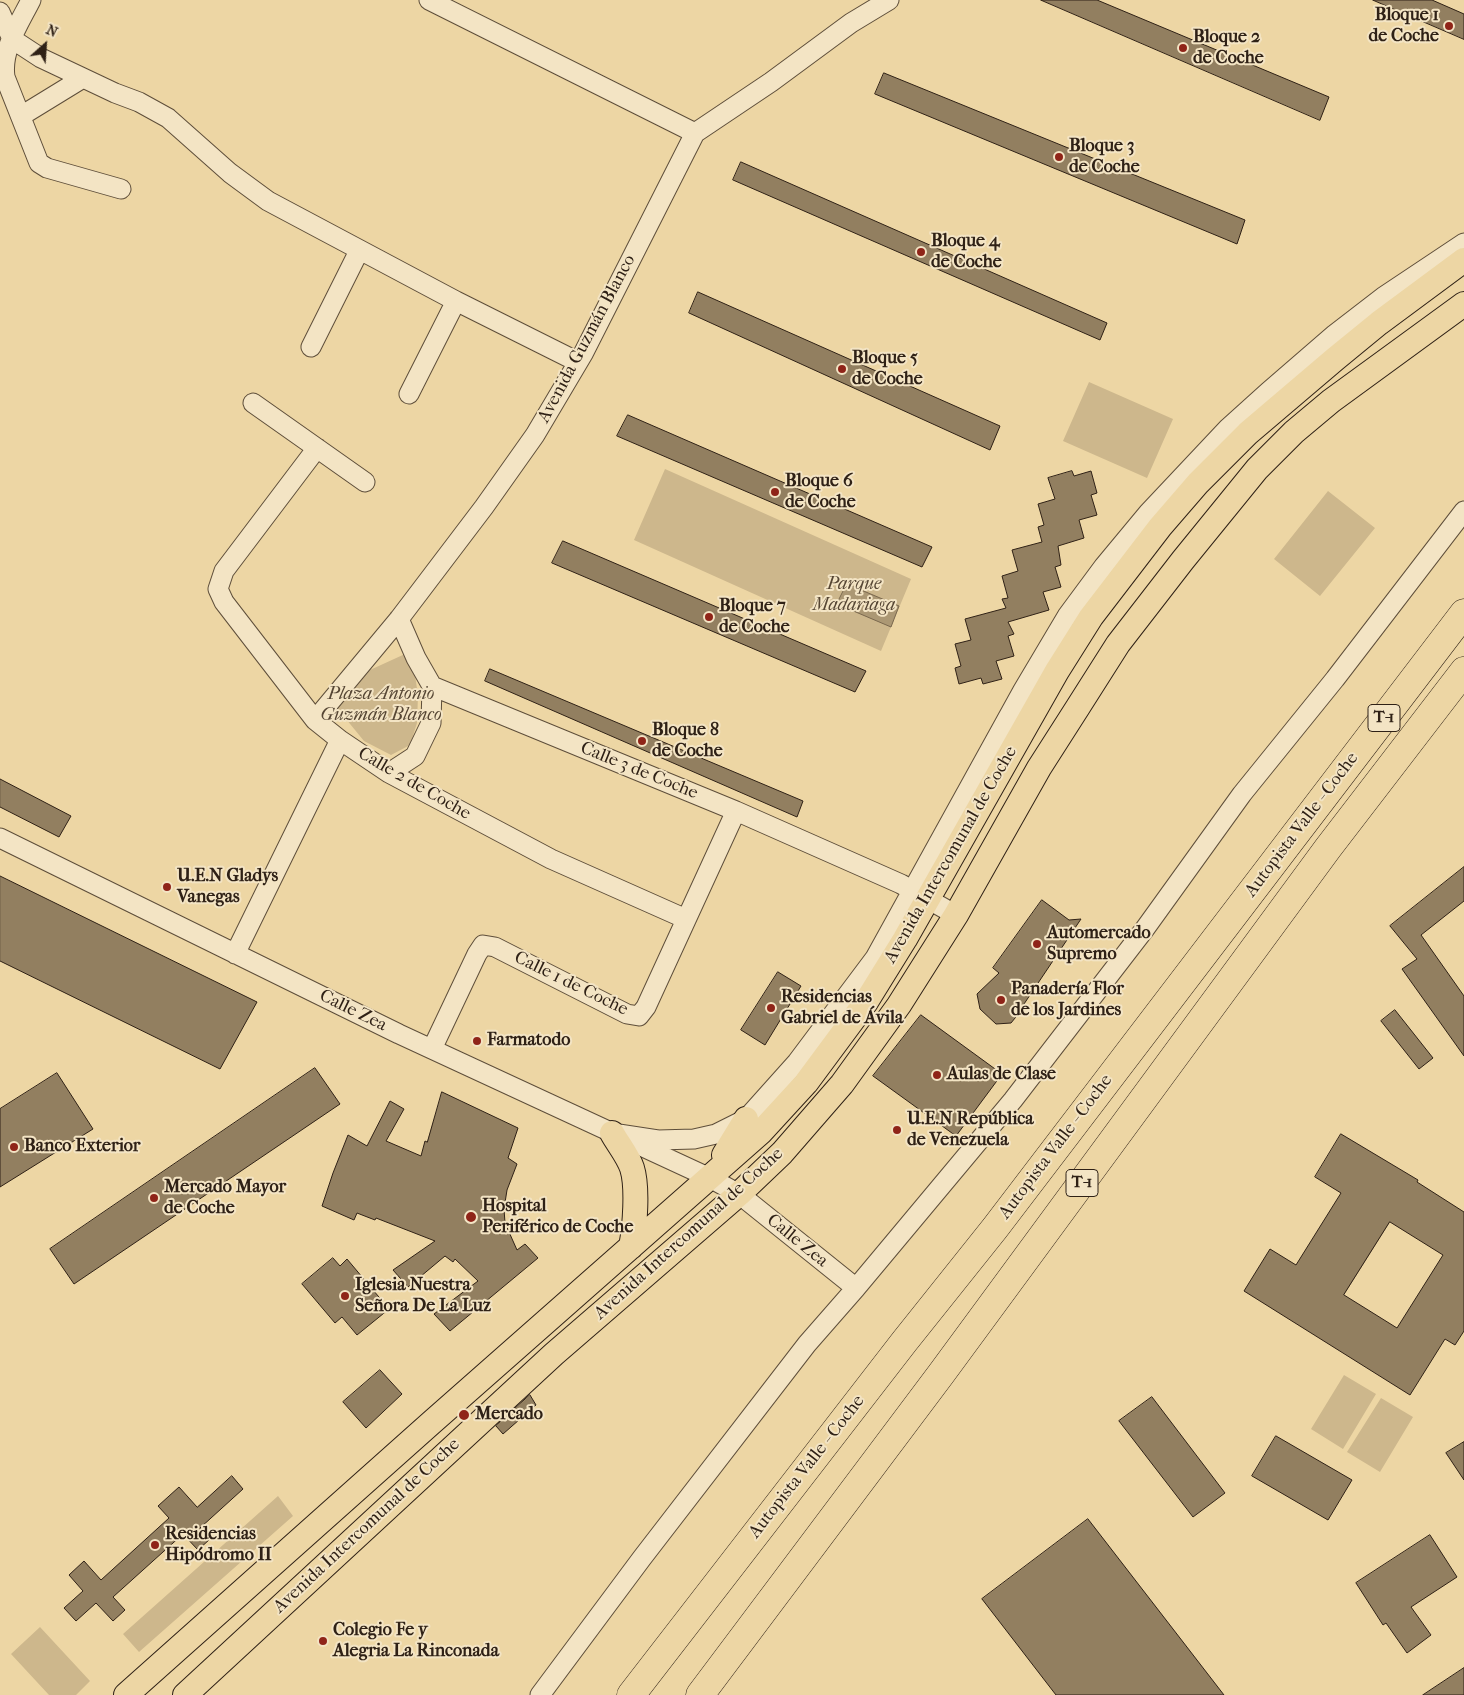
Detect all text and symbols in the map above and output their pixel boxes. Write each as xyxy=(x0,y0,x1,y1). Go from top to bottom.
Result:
place label: Bloque 1 de Coche xyxy=(1368,5,1439,48)
north arrow xyxy=(20,20,70,70)
marker: Bloque 1 de Coche xyxy=(1443,20,1455,32)
text: N xyxy=(43,21,60,41)
place label: Bloque 2 de Coche xyxy=(1193,27,1264,70)
marker: Bloque 2 de Coche xyxy=(1177,42,1189,54)
place label: Bloque 3 de Coche xyxy=(1069,136,1140,178)
marker: Bloque 3 de Coche xyxy=(1053,151,1065,163)
place label: Bloque 4 de Coche xyxy=(931,231,1002,274)
marker: Bloque 4 de Coche xyxy=(915,246,927,258)
street label: Avenida Guzmán Blanco xyxy=(533,251,641,427)
place label: Bloque 5 de Coche xyxy=(852,348,923,390)
marker: Bloque 5 de Coche xyxy=(836,363,848,375)
place label: Bloque 6 de Coche xyxy=(785,471,856,514)
marker: Bloque 6 de Coche xyxy=(769,486,781,498)
park label: Parque Madariaga xyxy=(813,574,895,616)
place label: Bloque 7 de Coche xyxy=(719,596,790,638)
marker: Bloque 7 de Coche xyxy=(703,611,715,623)
park label: Plaza Antonio Guzmán Blanco xyxy=(320,684,442,726)
road number: T-1 xyxy=(1368,704,1400,731)
place label: Bloque 8 de Coche xyxy=(652,720,723,762)
marker: Bloque 8 de Coche xyxy=(636,735,648,747)
street label: Calle 3 de Coche xyxy=(577,738,701,804)
street label: Calle 2 de Coche xyxy=(354,743,474,825)
street label: Avenida Intercomunal de Coche xyxy=(880,743,1022,967)
street label: Autopista Valle - Coche xyxy=(1241,748,1363,902)
place label: U.E.N Gladys Vanegas xyxy=(177,866,278,909)
marker: U.E.N Gladys Vanegas xyxy=(161,881,173,893)
place label: Automercado Supremo xyxy=(1047,923,1151,966)
marker: Automercado Supremo xyxy=(1031,938,1043,950)
street label: Calle 1 de Coche xyxy=(511,947,631,1021)
place label: Panadería Flor de los Jardines xyxy=(1011,979,1124,1022)
street label: Calle Zea xyxy=(316,985,390,1037)
place label: Residencias Gabriel de Ávila xyxy=(781,987,903,1030)
marker: Panadería Flor de los Jardines xyxy=(995,994,1007,1006)
marker: Residencias Gabriel de Ávila xyxy=(765,1002,777,1014)
place label: Farmatodo xyxy=(487,1030,570,1052)
marker: Farmatodo xyxy=(471,1035,483,1047)
place label: Aulas de Clase xyxy=(947,1064,1056,1086)
marker: Aulas de Clase xyxy=(931,1069,943,1081)
street label: Autopista Valle - Coche xyxy=(995,1070,1117,1224)
place label: U.E.N República de Venezuela xyxy=(907,1109,1034,1152)
marker: U.E.N República de Venezuela xyxy=(891,1124,903,1136)
place label: Banco Exterior xyxy=(24,1136,141,1158)
marker: Banco Exterior xyxy=(8,1141,20,1153)
street label: Avenida Intercomunal de Coche xyxy=(590,1143,788,1325)
road number: T-1 xyxy=(1066,1170,1098,1196)
place label: Mercado Mayor de Coche xyxy=(164,1177,286,1220)
marker: Mercado Mayor de Coche xyxy=(148,1192,160,1204)
place label: Hospital Periférico de Coche xyxy=(482,1196,633,1238)
marker: Hospital Periférico de Coche xyxy=(464,1210,478,1224)
street label: Calle Zea xyxy=(762,1210,832,1272)
place label: Iglesia Nuestra Señora De La Luz xyxy=(355,1275,491,1318)
marker: Iglesia Nuestra Señora De La Luz xyxy=(339,1290,351,1302)
street label: Autopista Valle - Coche xyxy=(744,1391,870,1543)
place label: Mercado xyxy=(475,1404,543,1426)
marker: Mercado xyxy=(457,1408,471,1422)
street label: Avenida Intercomunal de Coche xyxy=(269,1434,465,1618)
place label: Residencias Hipódromo II xyxy=(165,1524,272,1566)
marker: Residencias Hipódromo II xyxy=(149,1539,161,1551)
place label: Colegio Fe y Alegria La Rinconada xyxy=(333,1620,499,1662)
marker: Colegio Fe y Alegria La Rinconada xyxy=(317,1635,329,1647)

